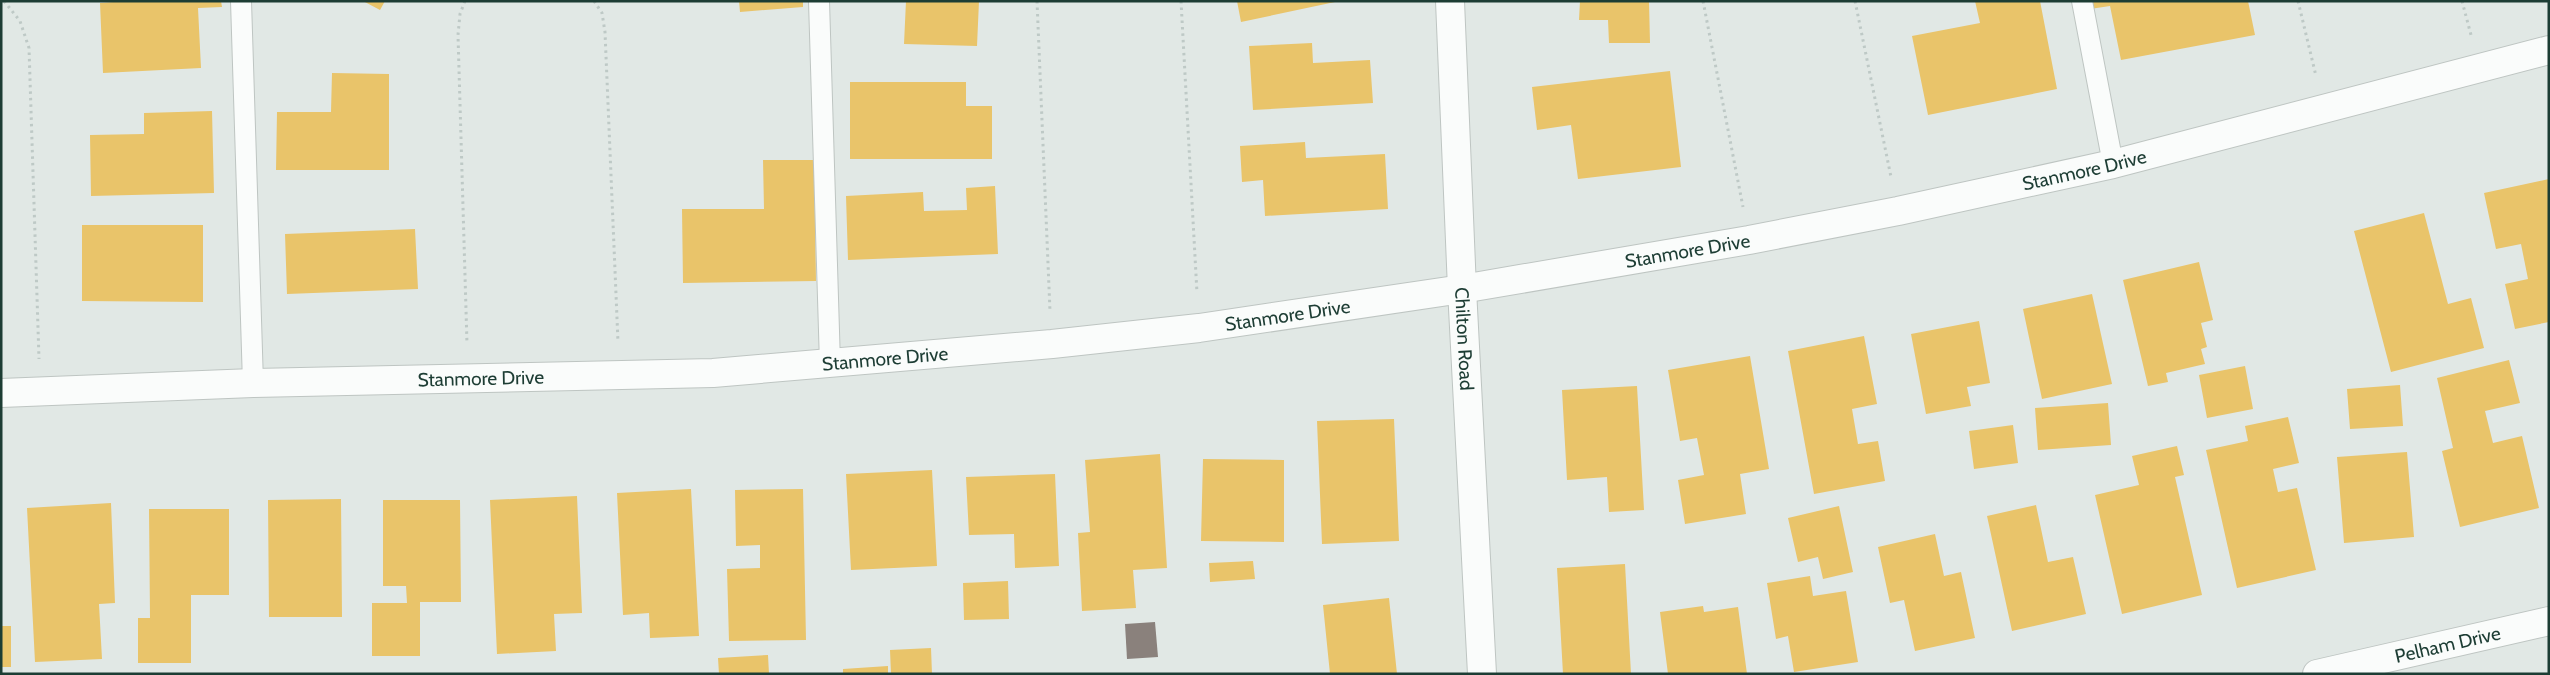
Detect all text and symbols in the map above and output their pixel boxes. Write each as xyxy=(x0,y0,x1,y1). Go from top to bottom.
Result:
street label: Stanmore Drive xyxy=(2020,144,2149,195)
street label: Stanmore Drive xyxy=(1623,228,1752,272)
street label: Chilton Road xyxy=(1450,286,1479,391)
street label: Stanmore Drive xyxy=(1223,294,1352,336)
street label: Stanmore Drive xyxy=(821,341,949,375)
street label: Stanmore Drive xyxy=(417,365,545,391)
street label: Pelham Drive xyxy=(2392,621,2503,667)

